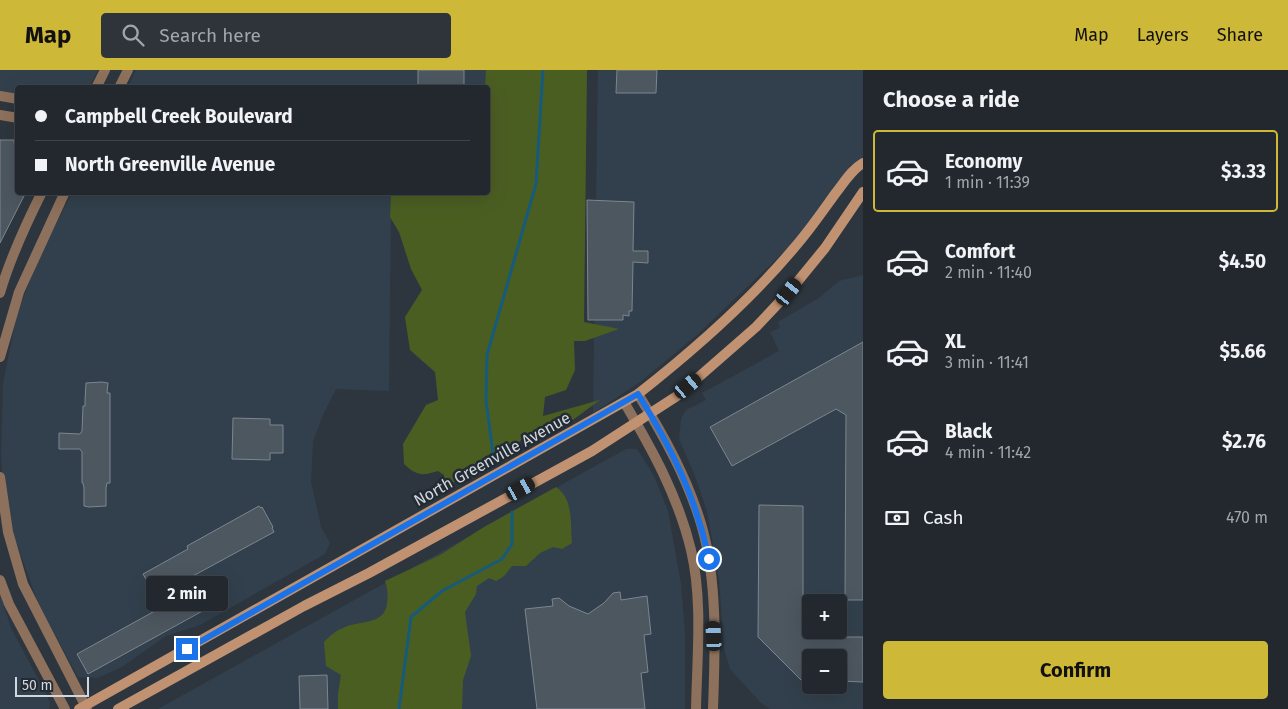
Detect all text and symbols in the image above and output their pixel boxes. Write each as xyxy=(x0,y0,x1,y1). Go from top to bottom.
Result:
search box xyxy=(101,13,451,58)
text: Map xyxy=(25,21,71,49)
icon: search xyxy=(119,21,147,49)
text: Search here xyxy=(159,24,261,47)
text: Map xyxy=(1074,24,1109,46)
text: Layers xyxy=(1137,24,1189,46)
text: Share xyxy=(1217,24,1263,46)
text: Choose a ride xyxy=(883,86,1019,113)
text: Campbell Creek Boulevard xyxy=(65,105,293,128)
icon: car xyxy=(885,149,930,194)
text: Economy xyxy=(945,150,1022,173)
text: North Greenville Avenue xyxy=(65,153,275,176)
text: $3.33 xyxy=(1221,160,1266,183)
text: 1 min · 11:39 xyxy=(945,173,1030,192)
icon: car xyxy=(885,239,930,284)
text: Comfort xyxy=(945,240,1015,263)
text: $4.50 xyxy=(1219,250,1266,273)
text: 2 min · 11:40 xyxy=(945,263,1032,282)
car xyxy=(773,276,804,308)
icon: car xyxy=(885,329,930,374)
text: XL xyxy=(945,330,966,353)
text: $5.66 xyxy=(1220,340,1266,363)
text: 3 min · 11:41 xyxy=(945,353,1029,372)
car xyxy=(671,371,704,401)
street label: North Greenville Avenue xyxy=(410,408,574,510)
icon: car xyxy=(885,419,930,464)
text: Black xyxy=(945,420,992,443)
text: $2.76 xyxy=(1222,430,1266,453)
text: 4 min · 11:42 xyxy=(945,443,1031,462)
car xyxy=(504,475,537,503)
icon: cash xyxy=(883,504,911,532)
text: Cash xyxy=(923,506,964,529)
text: 470 m xyxy=(1226,508,1268,527)
route start xyxy=(698,548,720,570)
callout: 2 min xyxy=(146,576,228,612)
text: 2 min xyxy=(167,584,207,603)
map controls xyxy=(802,594,847,694)
button: + xyxy=(802,594,847,639)
car xyxy=(705,621,722,651)
route end xyxy=(176,638,198,660)
button: Confirm xyxy=(883,641,1268,699)
button: − xyxy=(802,649,847,694)
scale bar xyxy=(15,674,89,697)
text: 50 m xyxy=(22,677,53,694)

